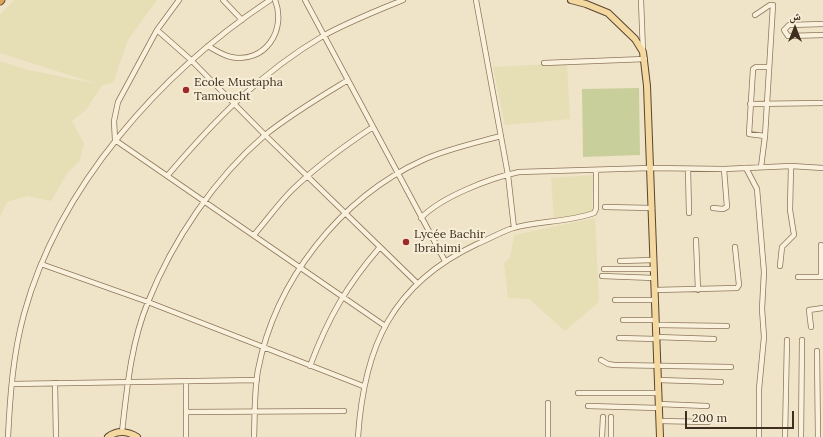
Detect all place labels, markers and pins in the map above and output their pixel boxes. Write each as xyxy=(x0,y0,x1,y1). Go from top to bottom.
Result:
place label: Ecole Mustapha Tamoucht xyxy=(194,76,283,104)
marker: Ecole Mustapha Tamoucht xyxy=(181,85,191,95)
place label: Lycée Bachir Ibrahimi xyxy=(414,228,485,256)
marker: Lycée Bachir Ibrahimi xyxy=(401,237,411,247)

